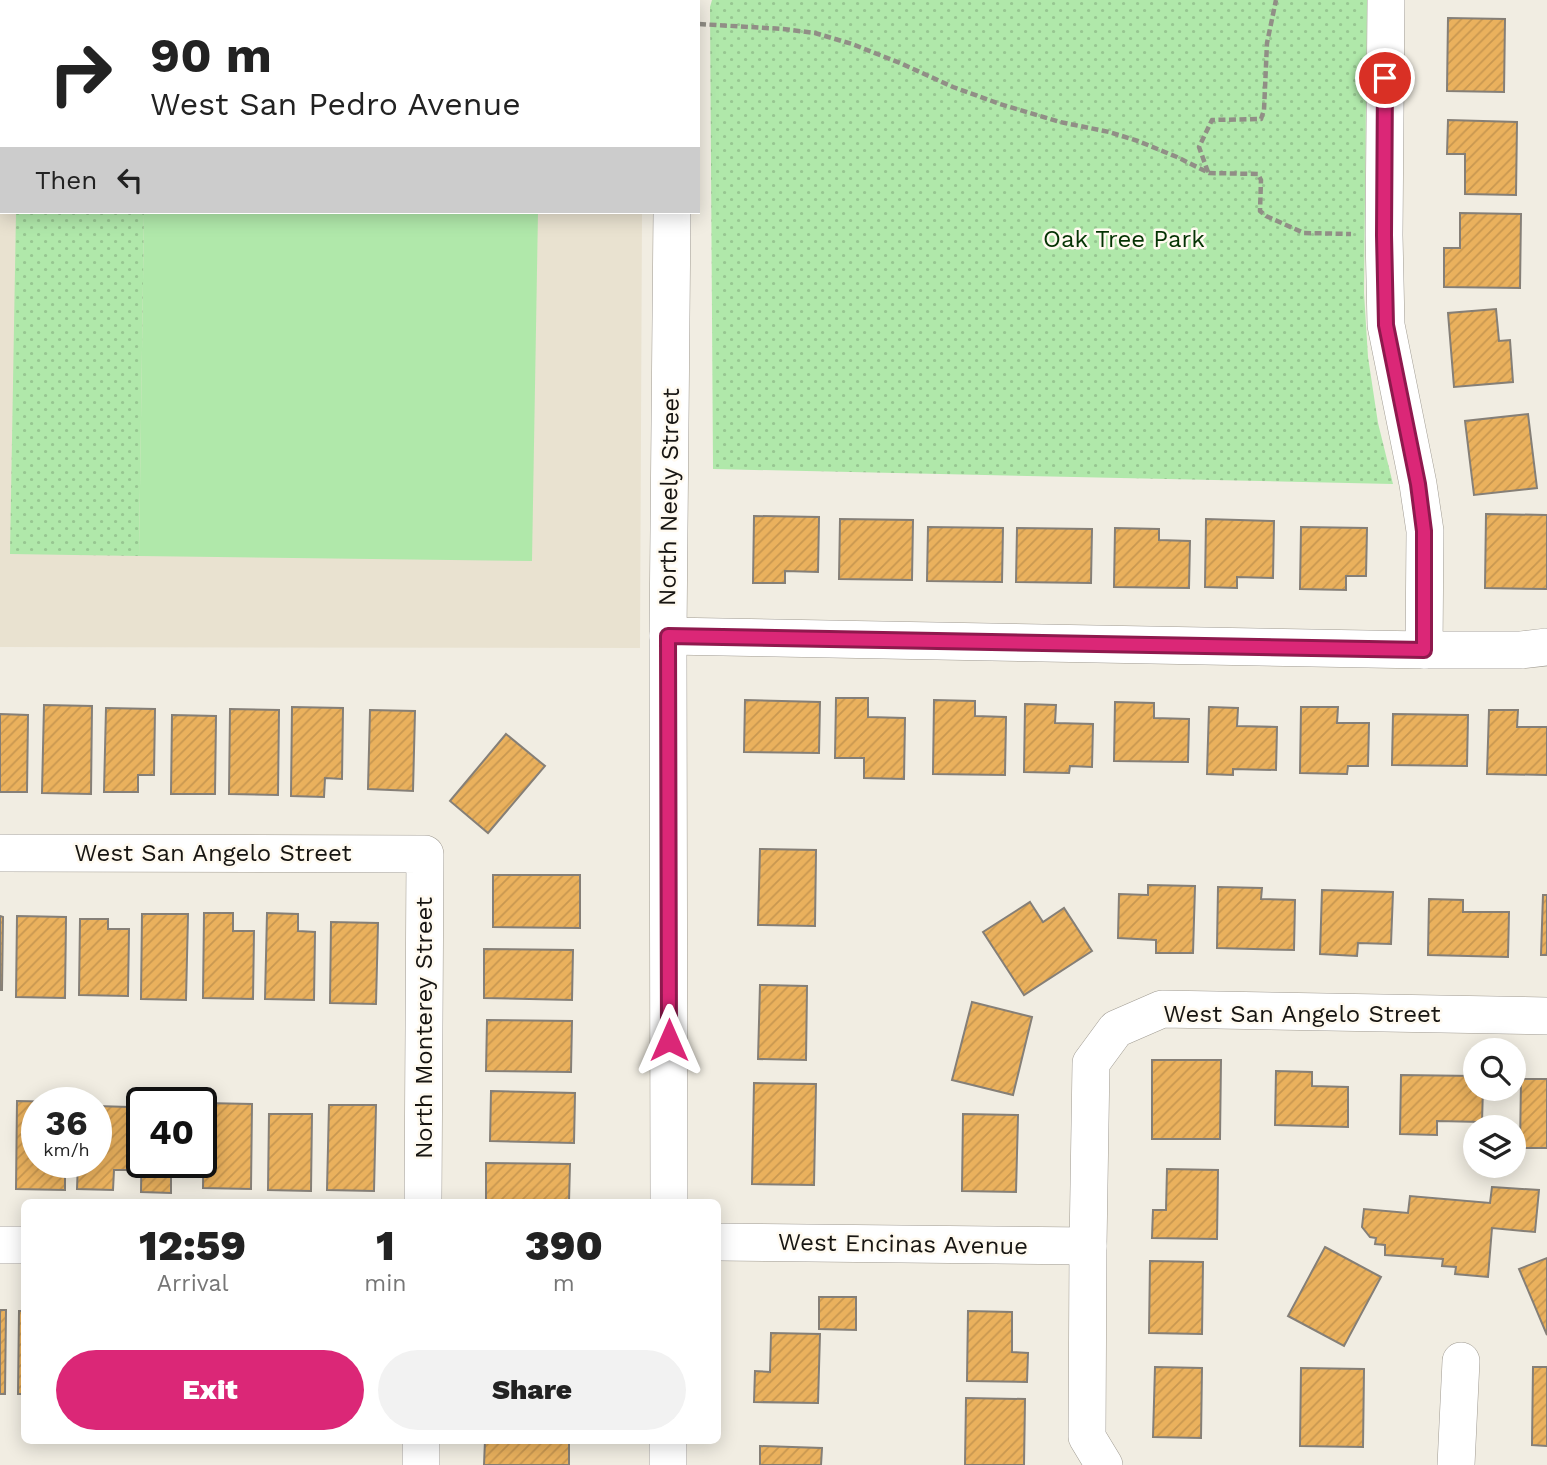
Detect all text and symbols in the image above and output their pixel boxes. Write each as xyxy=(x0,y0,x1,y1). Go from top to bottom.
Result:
text: 90 m xyxy=(150,26,272,84)
icon: right xyxy=(35,28,126,119)
pin xyxy=(1355,48,1415,108)
icon: arrive xyxy=(1366,59,1404,97)
text: West San Pedro Avenue xyxy=(150,85,521,123)
icon: left xyxy=(111,161,149,199)
text: Then xyxy=(35,165,97,195)
park label: Oak Tree Park xyxy=(1043,225,1205,253)
street label: North Neely Street xyxy=(653,388,685,606)
street label: West San Angelo Street xyxy=(74,839,352,867)
street label: North Monterey Street xyxy=(410,897,438,1159)
street label: West San Angelo Street xyxy=(1163,1000,1441,1028)
position arrow xyxy=(632,1003,706,1077)
map controls xyxy=(1463,1038,1526,1178)
button: search xyxy=(1463,1038,1526,1101)
speed limit sign: 40 xyxy=(126,1087,217,1178)
text: 36 xyxy=(45,1102,88,1144)
button: layers xyxy=(1463,1115,1526,1178)
text: km/h xyxy=(43,1139,90,1160)
text: 12:59 xyxy=(139,1221,246,1270)
text: 1 xyxy=(376,1221,395,1270)
text: 390 xyxy=(525,1221,603,1270)
street label: West Encinas Avenue xyxy=(778,1228,1028,1260)
text: Arrival xyxy=(157,1270,229,1297)
text: min xyxy=(364,1270,407,1297)
text: m xyxy=(553,1270,575,1297)
button: Exit xyxy=(56,1350,364,1430)
button: Share xyxy=(378,1350,686,1430)

